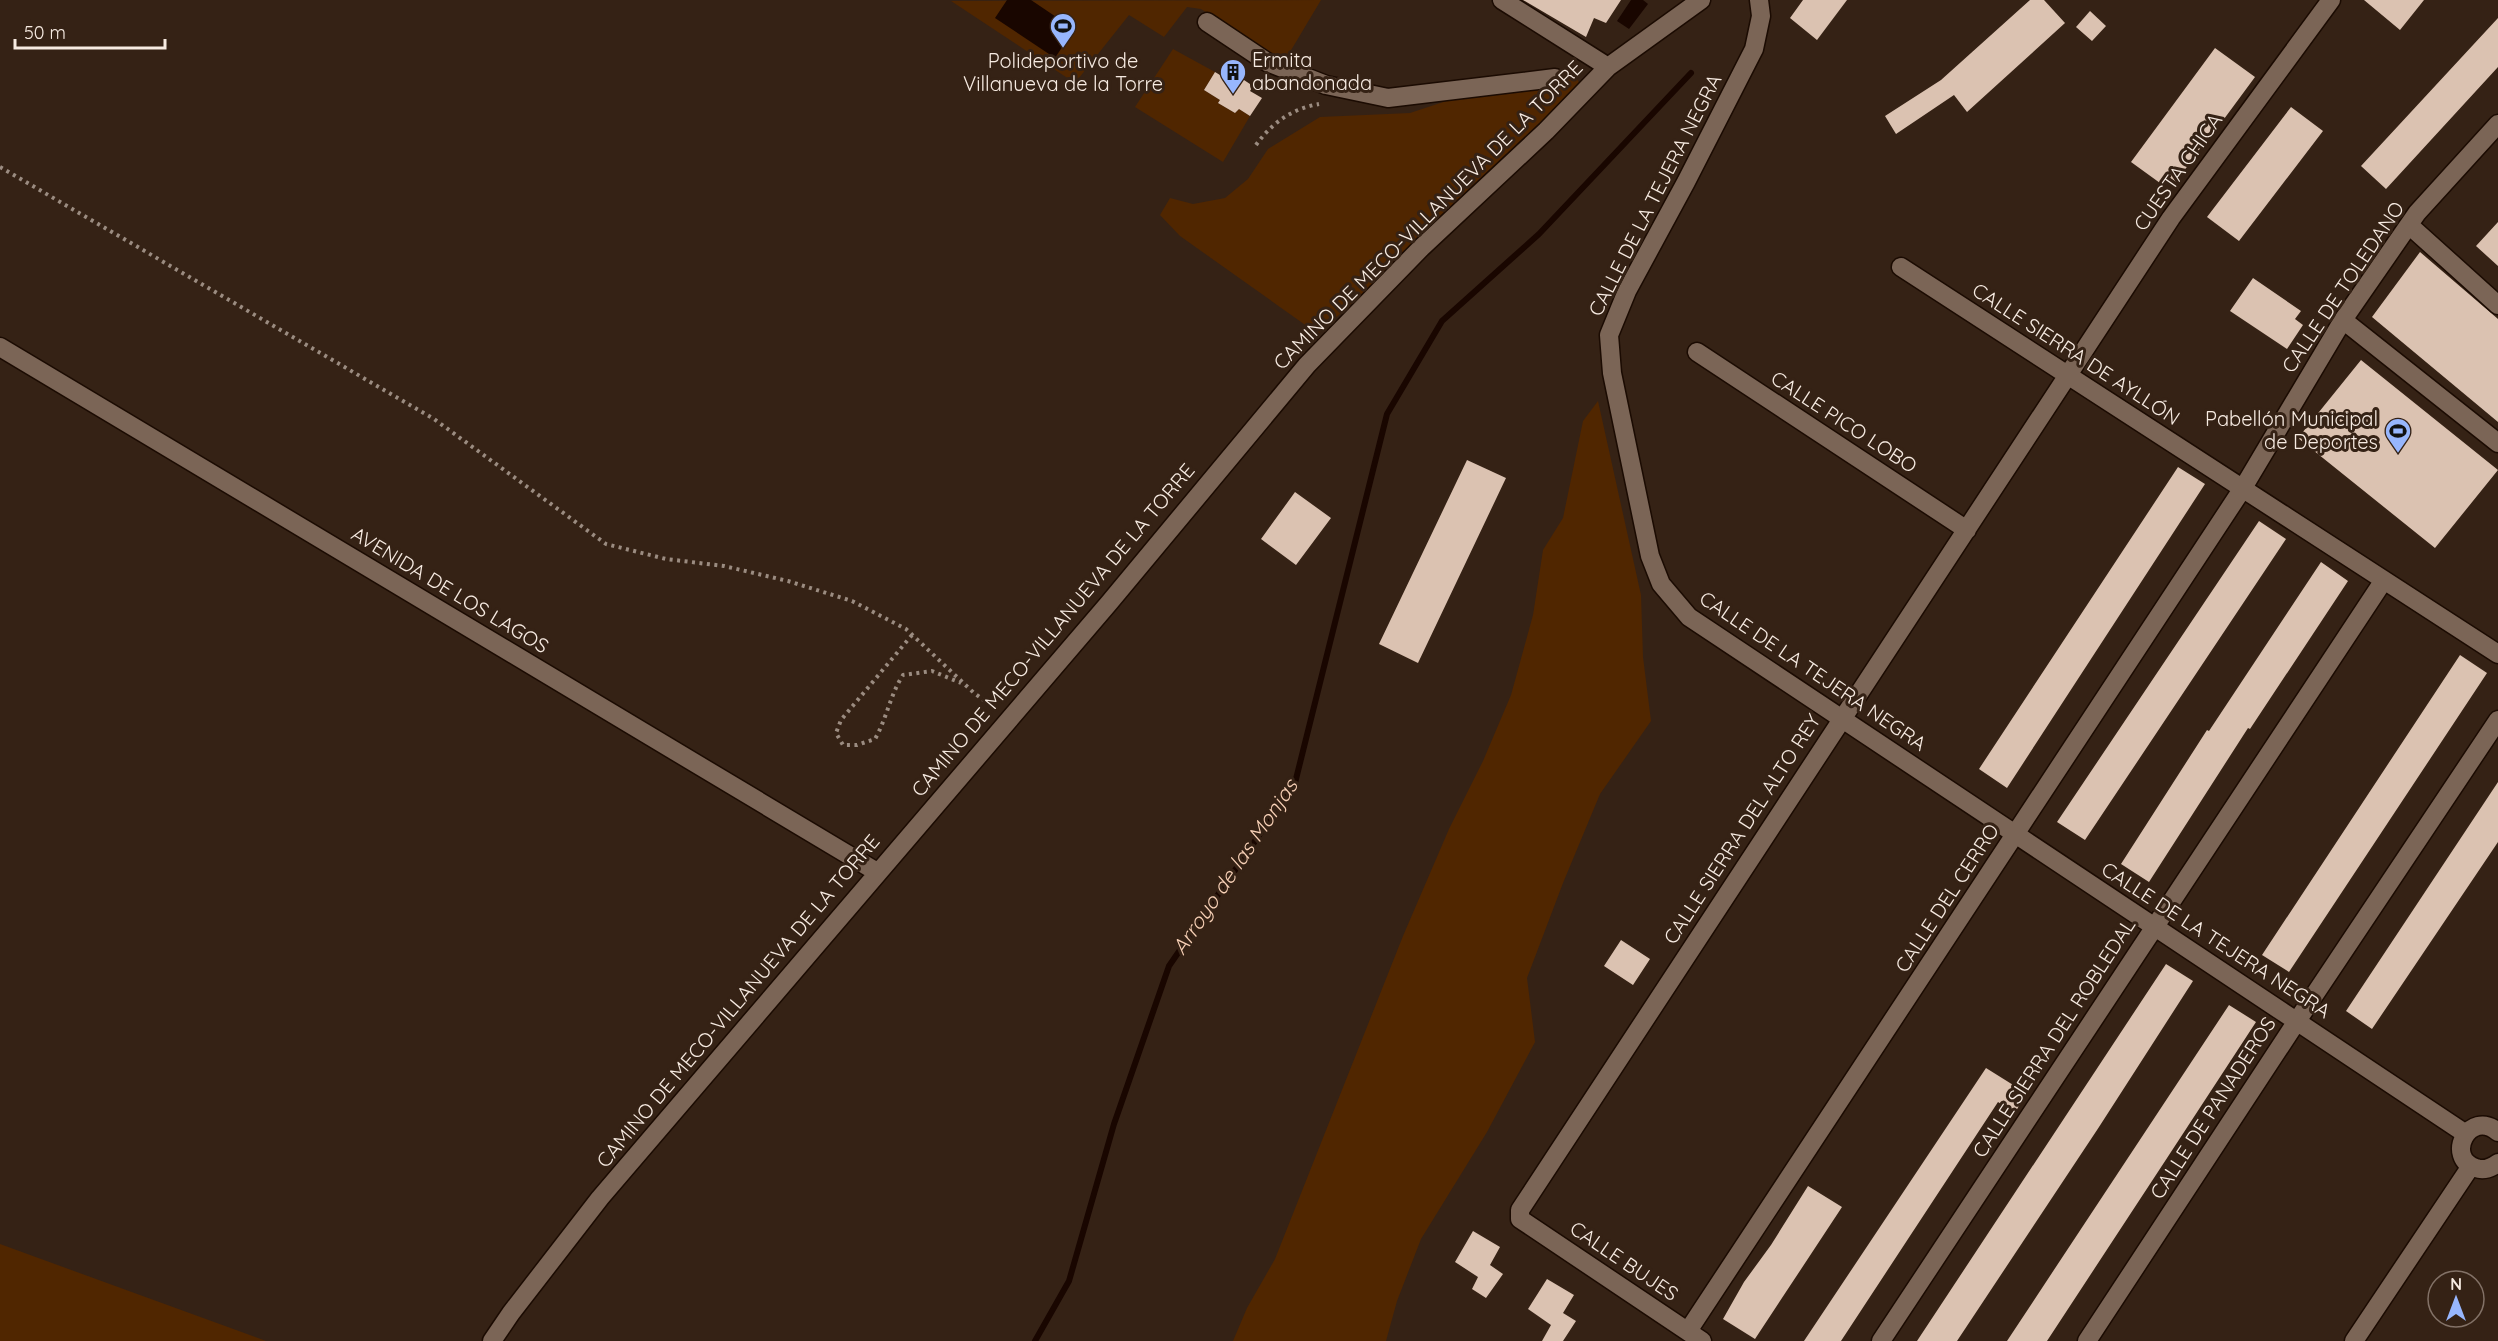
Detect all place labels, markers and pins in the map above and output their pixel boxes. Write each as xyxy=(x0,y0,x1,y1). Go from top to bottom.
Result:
sports icon: Polideportivo de Villanueva de la Torre xyxy=(1048,11,1078,49)
place label: Ermita abandonada xyxy=(1252,47,1372,95)
place label: Polideportivo de Villanueva de la Torre xyxy=(963,48,1163,96)
building icon: Ermita abandonada xyxy=(1218,57,1248,95)
place label: Pabellón Municipal de Deportes xyxy=(2205,406,2378,454)
sports icon: Pabellón Municipal de Deportes xyxy=(2383,416,2413,454)

